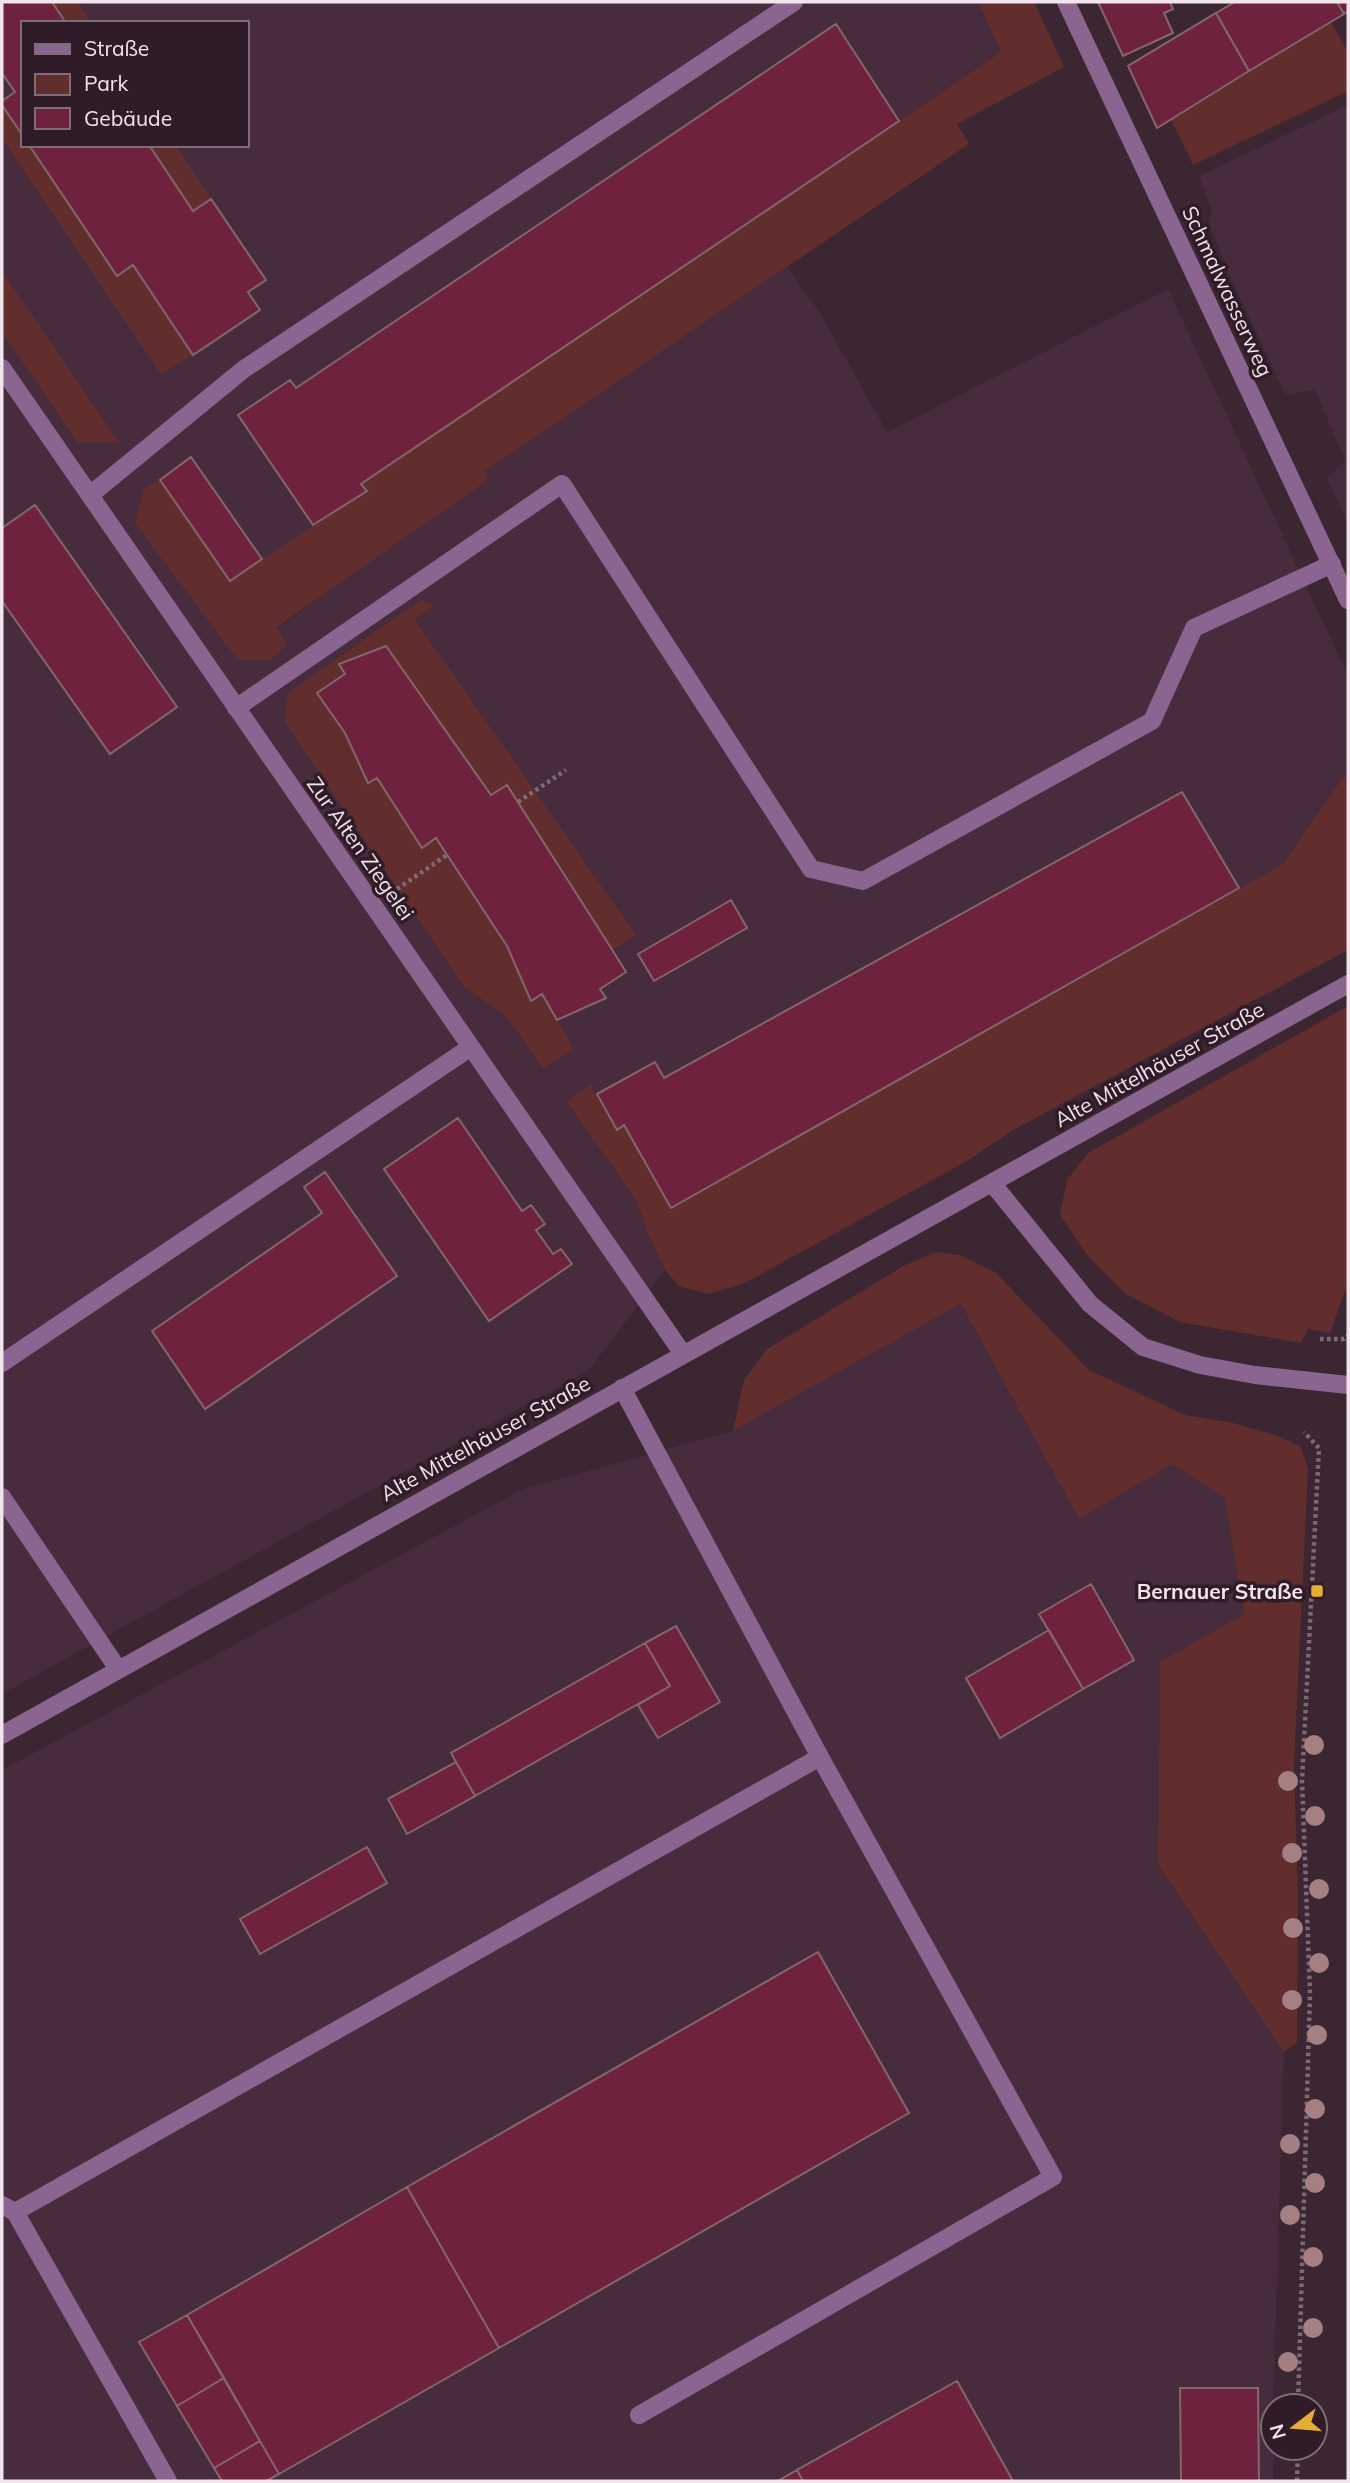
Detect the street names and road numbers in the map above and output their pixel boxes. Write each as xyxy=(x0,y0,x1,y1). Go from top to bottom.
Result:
street label: Schmalwasserweg xyxy=(1177,202,1279,380)
street label: Zur Alten Ziegelei xyxy=(302,771,420,925)
street label: Alte Mittelhäuser Straße xyxy=(1050,996,1268,1132)
street label: Alte Mittelhäuser Straße xyxy=(376,1370,594,1506)

